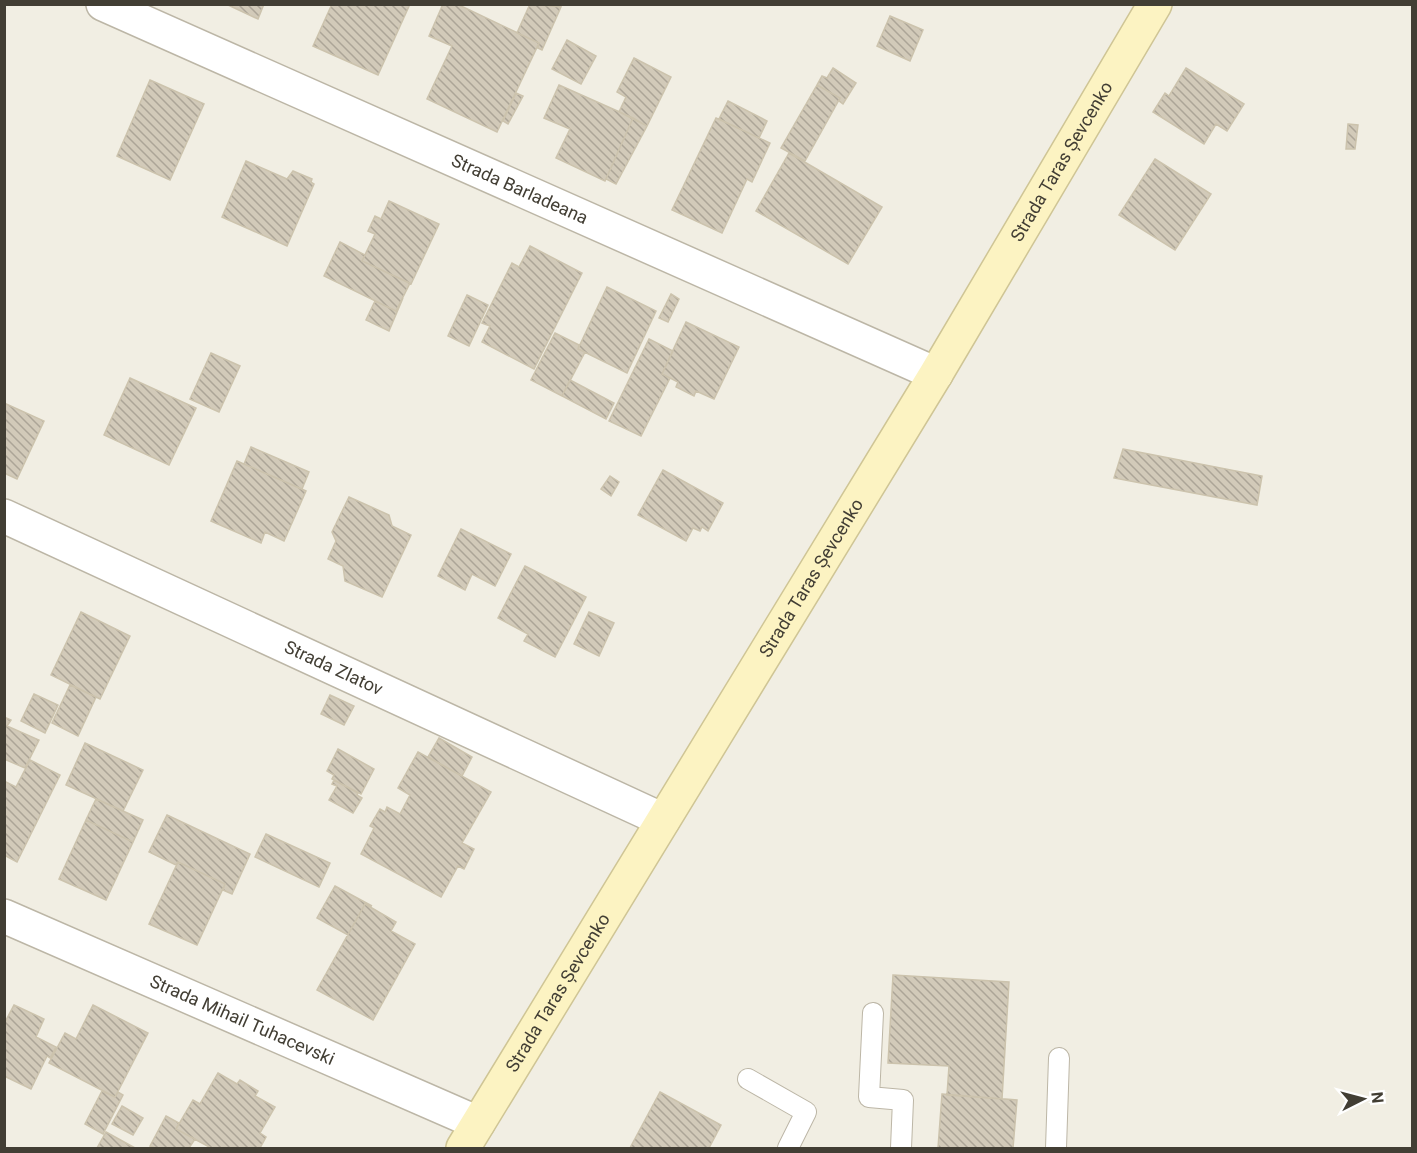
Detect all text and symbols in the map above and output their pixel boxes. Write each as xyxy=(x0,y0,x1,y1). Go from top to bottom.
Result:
street label: Strada Taras Șevcenko xyxy=(1006,78,1117,245)
street label: Strada Barladeana xyxy=(448,149,591,228)
street label: Strada Taras Șevcenko xyxy=(754,495,867,661)
street label: Strada Zlatov xyxy=(281,636,387,699)
street label: Strada Taras Șevcenko xyxy=(501,909,614,1076)
street label: Strada Mihail Tuhacevski xyxy=(147,970,338,1069)
north arrow xyxy=(1333,1069,1393,1129)
text: N xyxy=(1367,1091,1387,1104)

